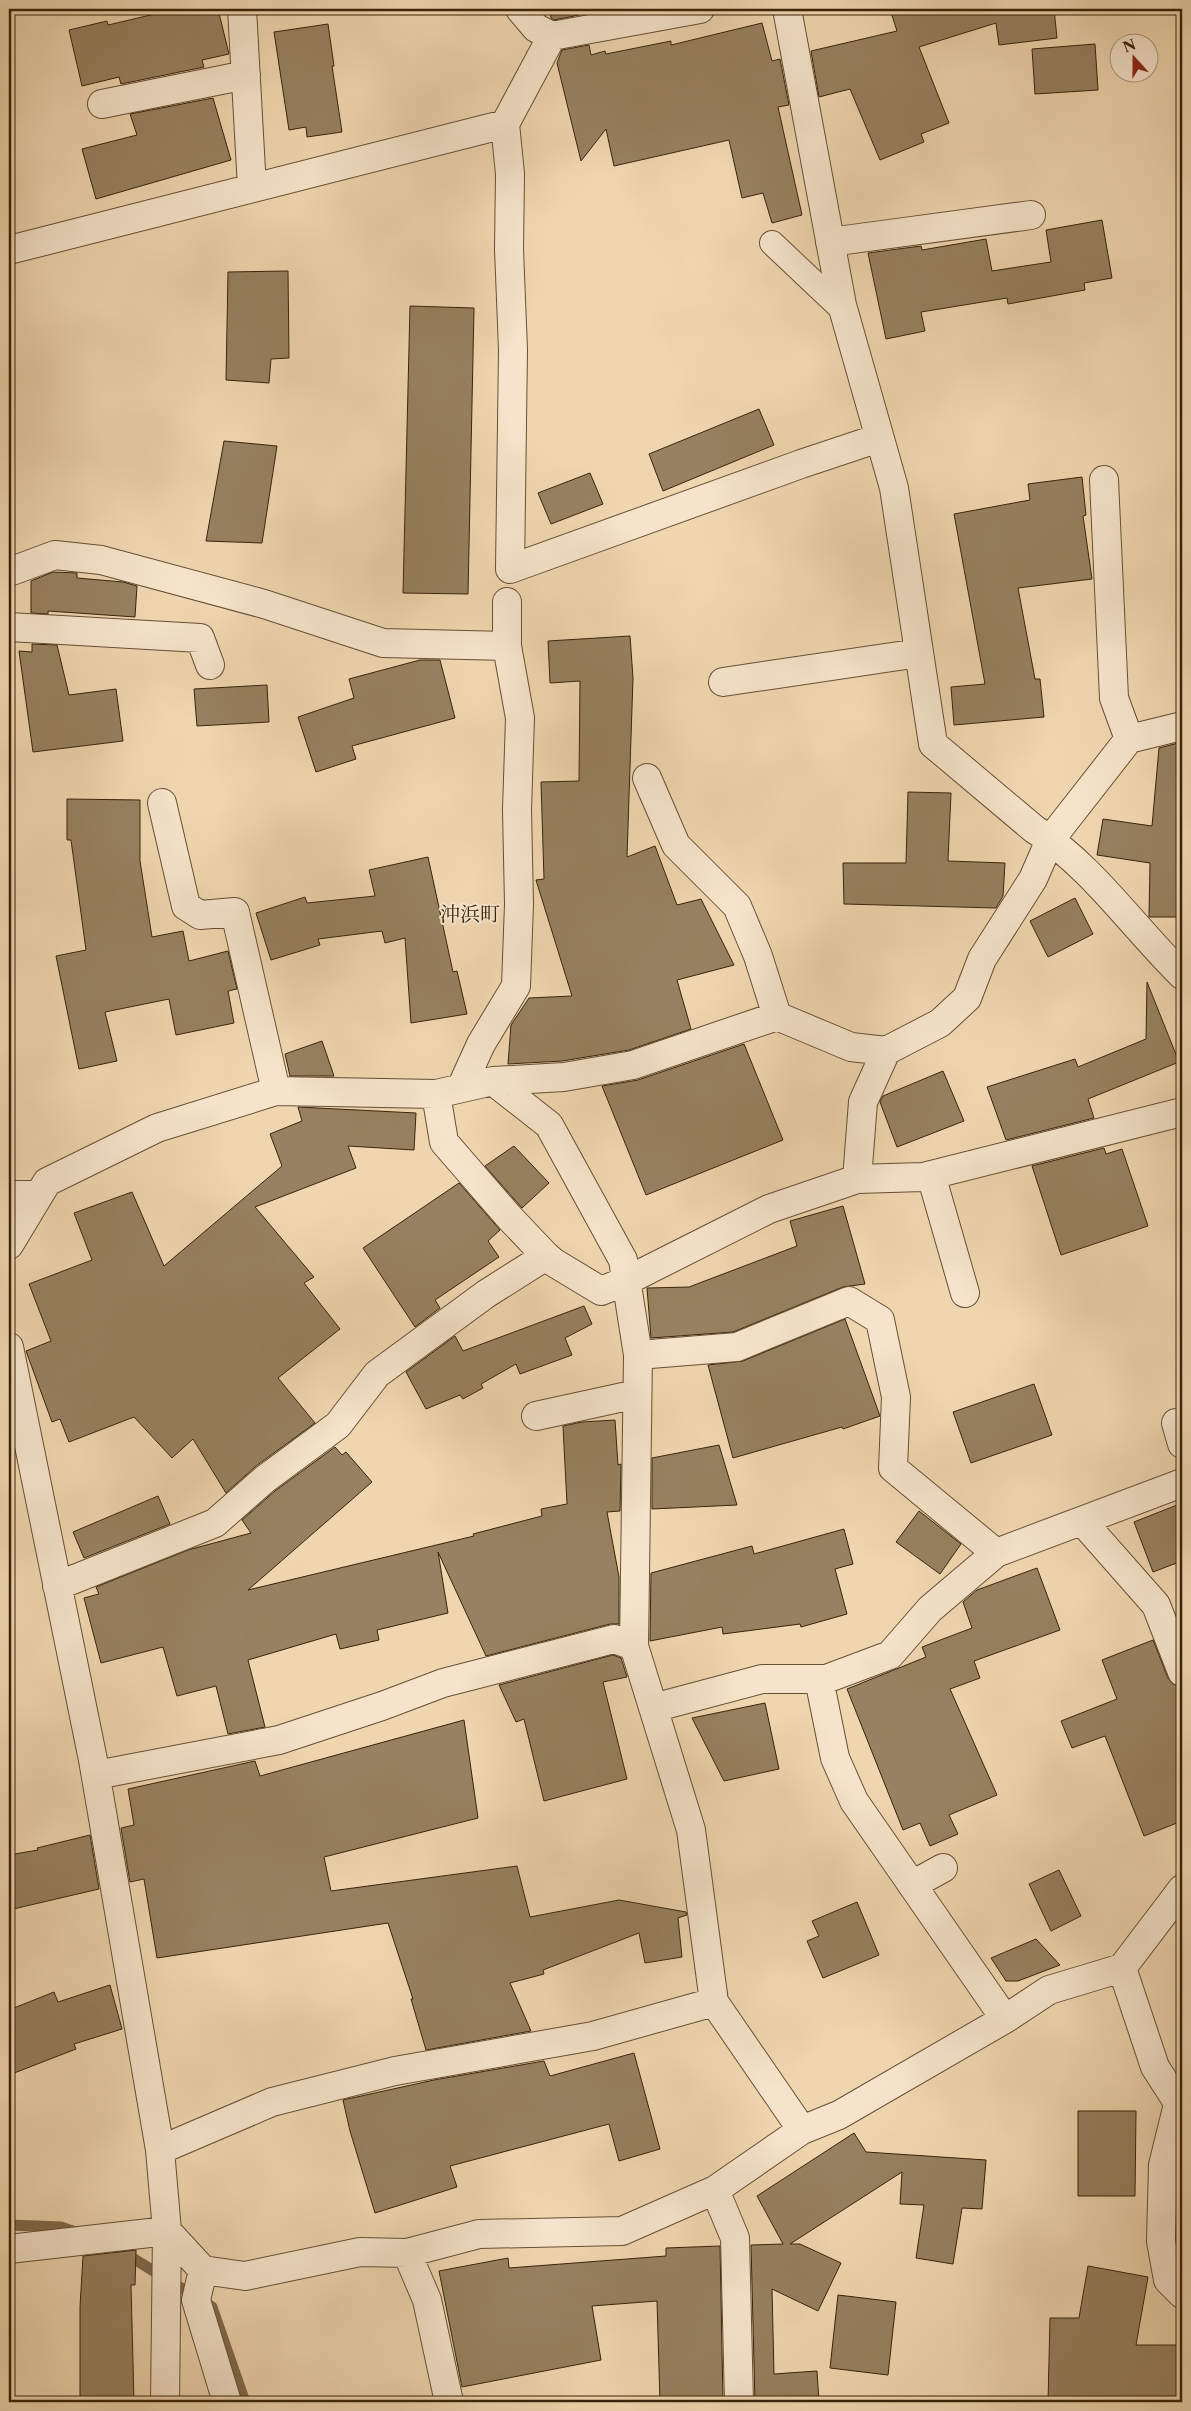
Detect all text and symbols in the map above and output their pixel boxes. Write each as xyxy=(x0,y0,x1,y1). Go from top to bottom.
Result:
north arrow xyxy=(1108,32,1158,82)
text: N xyxy=(1120,35,1138,56)
district label: 沖浜町 xyxy=(440,902,500,926)

